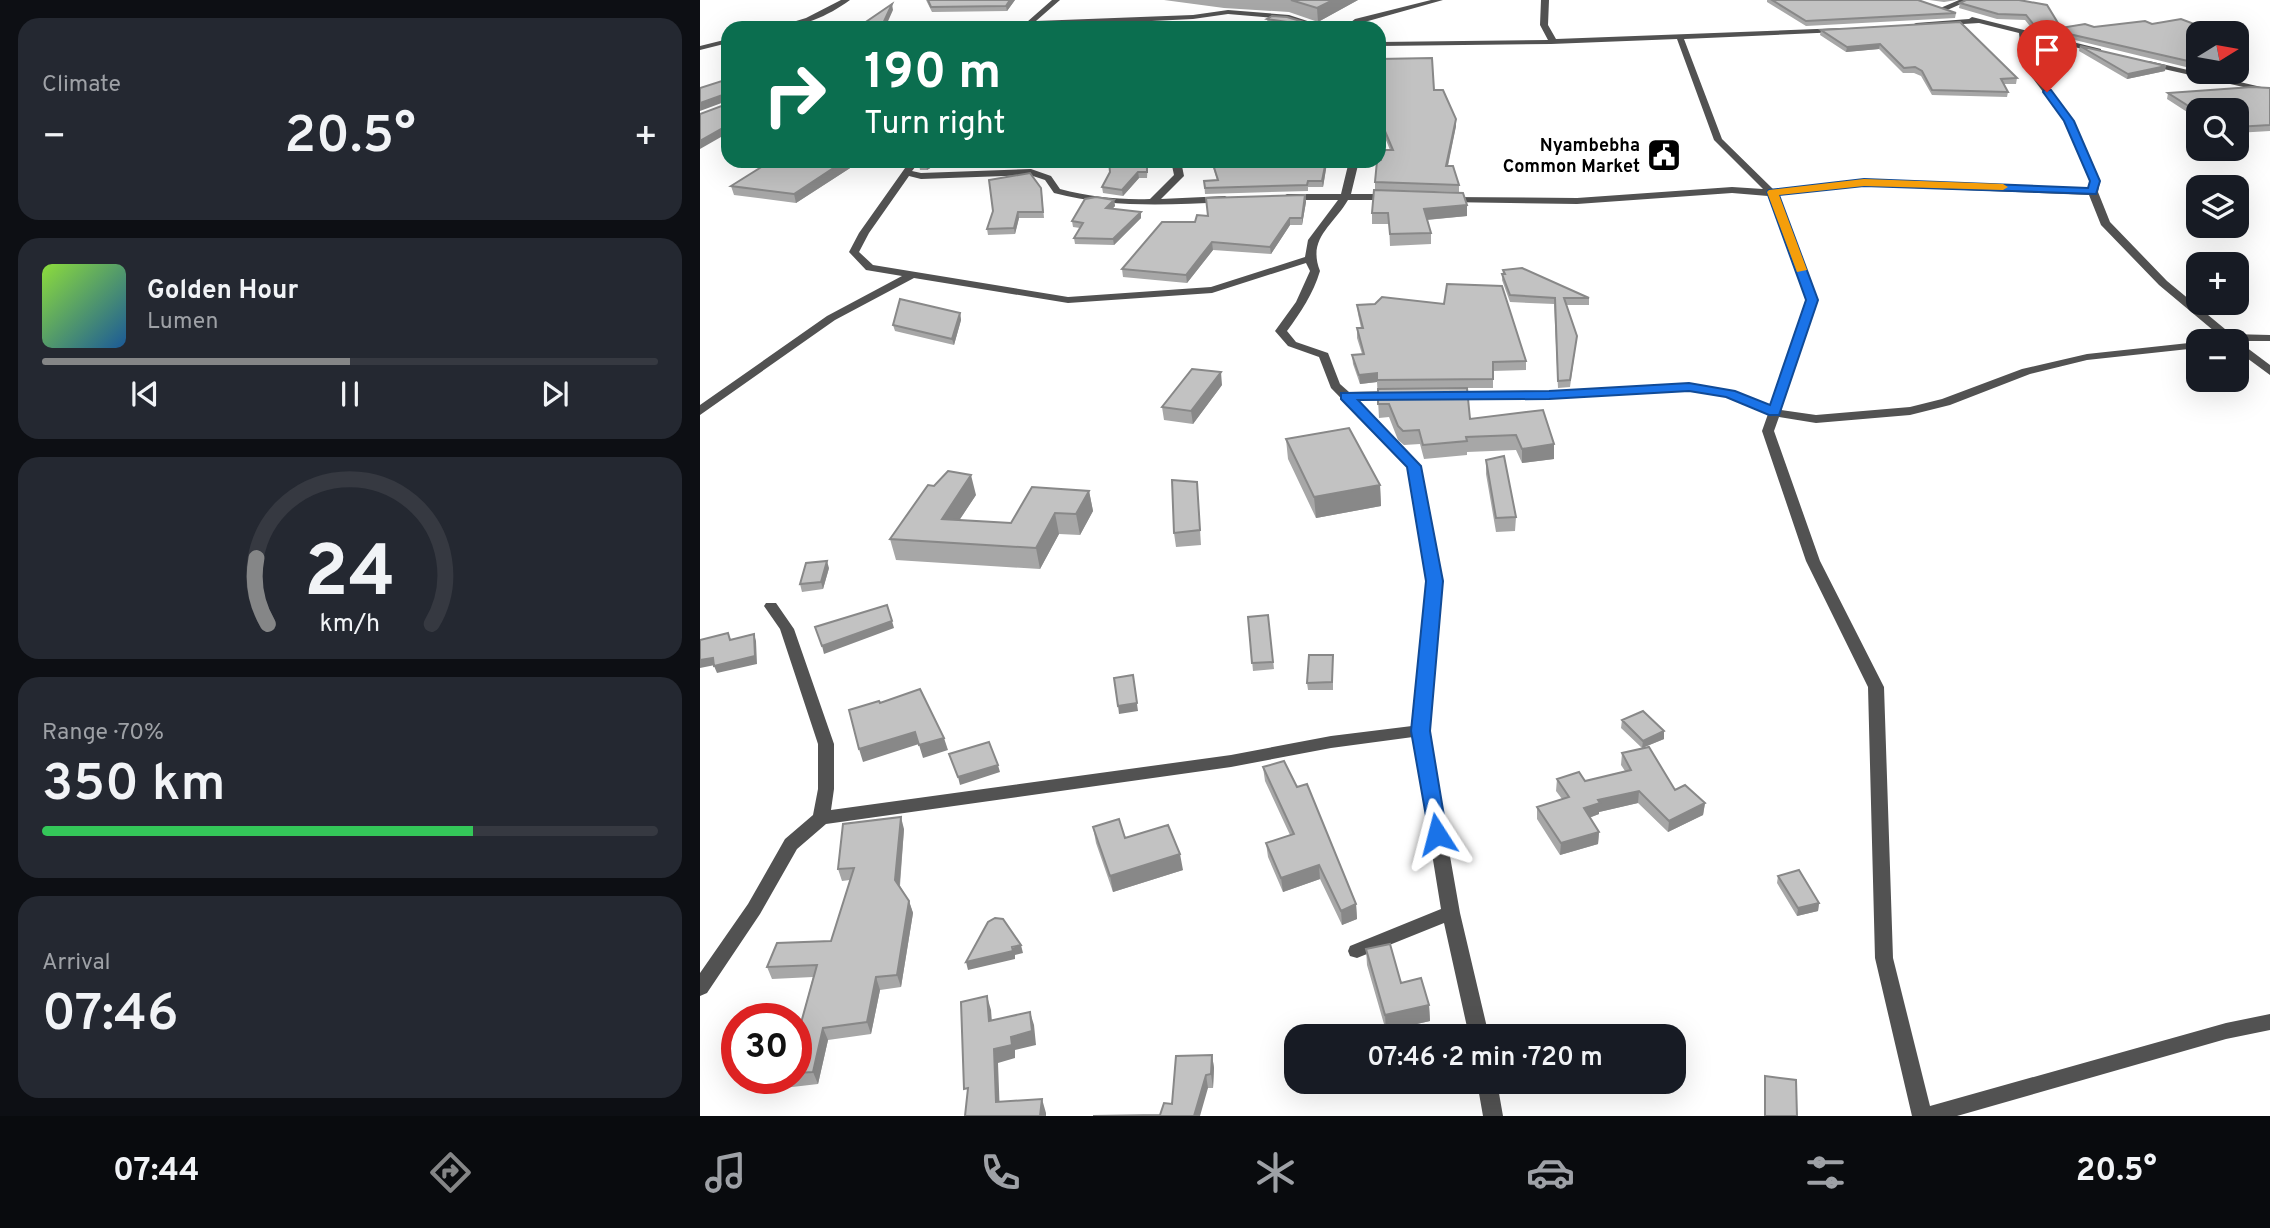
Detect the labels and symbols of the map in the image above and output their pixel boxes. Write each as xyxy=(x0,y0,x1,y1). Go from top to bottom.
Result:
pin xyxy=(2017,20,2077,92)
north arrow xyxy=(2186,21,2249,84)
place label: Nyambebha Common Market xyxy=(1503,135,1640,179)
public building icon: Nyambebha Common Market xyxy=(1645,136,1683,174)
position arrow xyxy=(1400,797,1474,871)
speed limit sign: 30 xyxy=(721,1003,812,1094)

